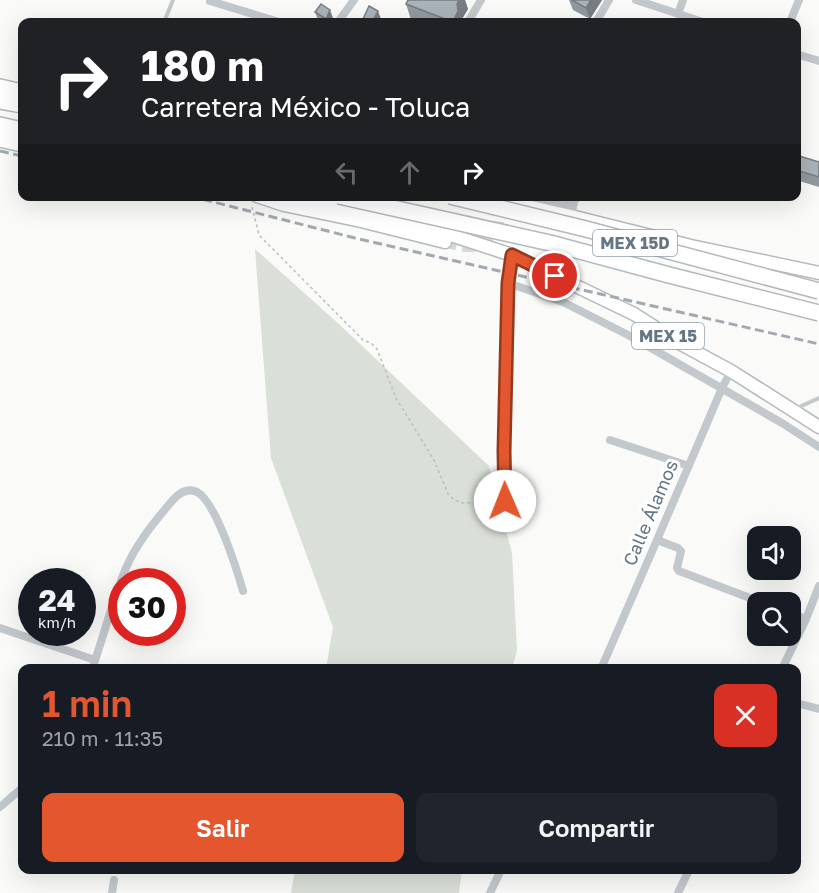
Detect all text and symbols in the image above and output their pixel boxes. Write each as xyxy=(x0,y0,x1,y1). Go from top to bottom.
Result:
text: 180 m xyxy=(141,40,264,90)
icon: right xyxy=(42,42,120,120)
text: Carretera México - Toluca xyxy=(141,91,470,123)
icon: left xyxy=(330,156,363,189)
icon: ahead xyxy=(393,156,426,189)
icon: right xyxy=(456,156,489,189)
road number: MEX 15D xyxy=(593,230,677,256)
pin xyxy=(529,250,580,301)
icon: arrive xyxy=(538,259,571,292)
road number: MEX 15 xyxy=(632,323,704,349)
street label: Calle Álamos xyxy=(618,456,682,569)
position arrow xyxy=(473,469,537,533)
map controls xyxy=(747,526,801,646)
button: sound xyxy=(747,526,801,580)
speed limit sign: 30 xyxy=(108,568,186,646)
text: 24 xyxy=(38,582,76,618)
button: search xyxy=(747,592,801,646)
text: km/h xyxy=(38,613,76,631)
text: 1 min xyxy=(42,682,132,725)
button: close xyxy=(714,684,777,747)
text: 210 m · 11:35 xyxy=(42,726,163,750)
button: Salir xyxy=(42,793,404,862)
button: Compartir xyxy=(416,793,777,862)

